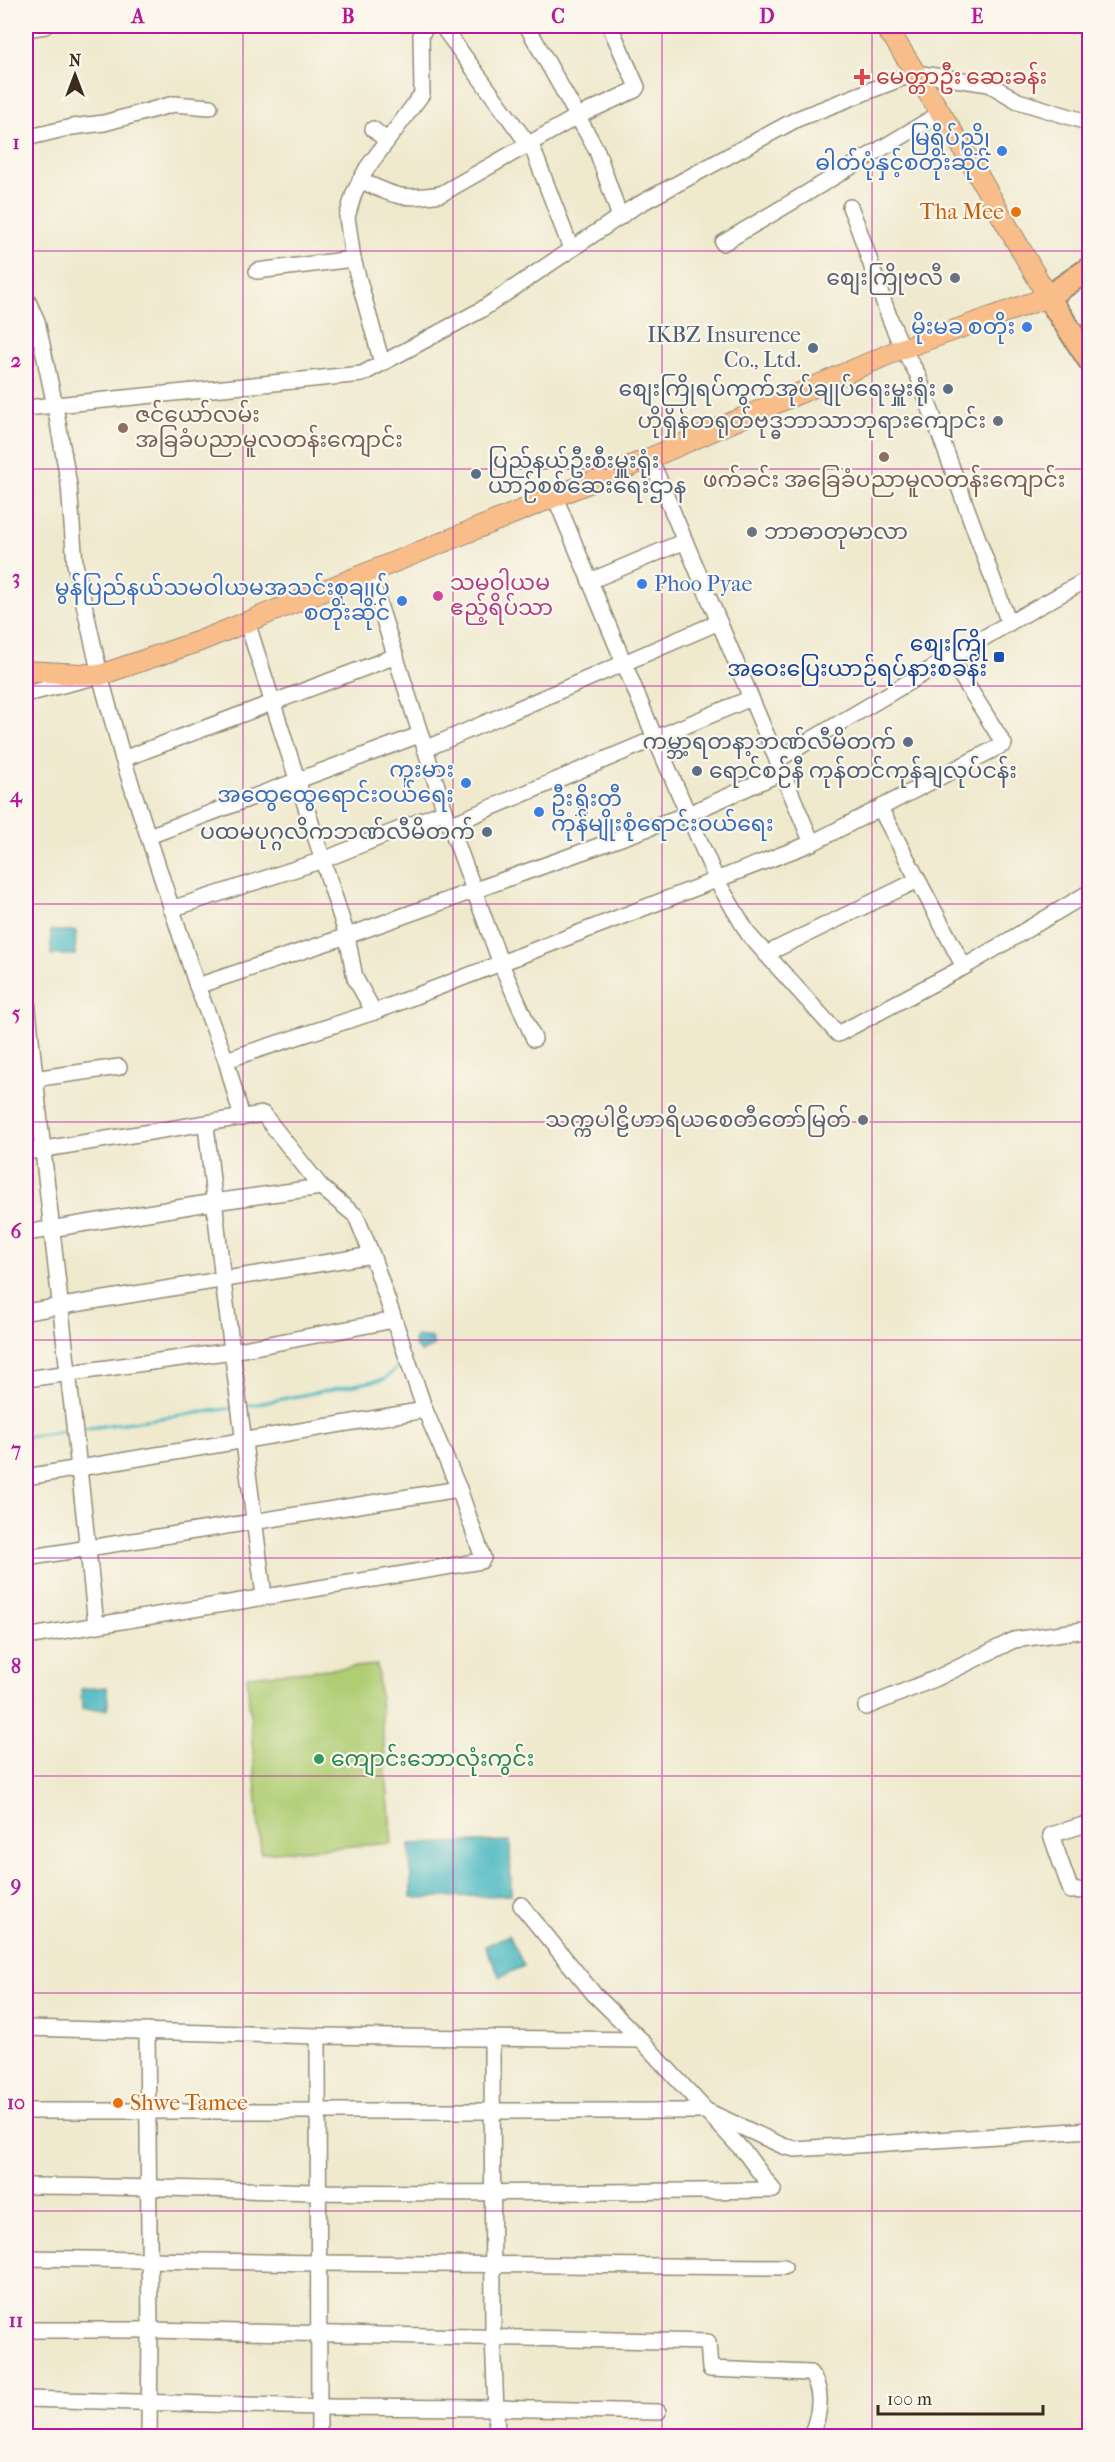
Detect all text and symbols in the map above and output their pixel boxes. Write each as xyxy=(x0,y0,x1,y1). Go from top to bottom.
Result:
text: A xyxy=(130,5,146,28)
text: B xyxy=(341,5,355,28)
text: C xyxy=(551,5,565,28)
text: D xyxy=(759,5,775,28)
text: E xyxy=(971,5,983,28)
north arrow xyxy=(45,45,105,105)
text: N xyxy=(69,51,82,70)
place label: မေတ္တာဦး ဆေးခန်း xyxy=(876,61,1047,94)
marker: မေတ္တာဦး ဆေးခန်း xyxy=(853,68,871,86)
place label: မြရိပ်ညို ဓါတ်ပုံနှင့်စတိုးဆိုင် xyxy=(815,122,991,180)
text: 1 xyxy=(12,131,20,154)
marker: မြရိပ်ညို ဓါတ်ပုံနှင့်စတိုးဆိုင် xyxy=(995,144,1009,158)
place label: Tha Mee xyxy=(920,199,1004,225)
marker: Tha Mee xyxy=(1009,205,1023,219)
place label: စျေးကြိုဗလီ xyxy=(826,262,943,296)
marker: စျေးကြိုဗလီ xyxy=(948,271,962,285)
place label: မိုးမခ စတိုး xyxy=(911,311,1015,344)
marker: မိုးမခ စတိုး xyxy=(1020,320,1034,334)
place label: IKBZ Insurence Co., Ltd. xyxy=(647,322,801,373)
marker: IKBZ Insurence Co., Ltd. xyxy=(806,341,820,355)
text: 2 xyxy=(11,349,21,372)
place label: စျေးကြိုရပ်ကွက်အုပ်ချုပ်ရေးမှူးရုံး xyxy=(618,373,936,407)
marker: စျေးကြိုရပ်ကွက်အုပ်ချုပ်ရေးမှူးရုံး xyxy=(941,382,955,396)
place label: ဇင်ယော်လမ်း အခြခံပညာမူလတန်းကျောင်း xyxy=(135,399,403,458)
place label: ဟိုရှိန်တရုတ်ဗုဒ္ဓဘာသာဘုရားကျောင်း xyxy=(637,405,986,439)
marker: ဟိုရှိန်တရုတ်ဗုဒ္ဓဘာသာဘုရားကျောင်း xyxy=(991,414,1005,428)
marker: ဇင်ယော်လမ်း အခြခံပညာမူလတန်းကျောင်း xyxy=(116,421,130,435)
place label: ပြည်နယ်ဦးစီးမှူးရုံး ယာဉ်စစ်ဆေးရေးဌာန xyxy=(488,445,686,503)
marker: ဖက်ခင်း အခြေခံပညာမူလတန်းကျောင်း xyxy=(877,450,891,464)
place label: ဖက်ခင်း အခြေခံပညာမူလတန်းကျောင်း xyxy=(703,464,1065,498)
marker: ပြည်နယ်ဦးစီးမှူးရုံး ယာဉ်စစ်ဆေးရေးဌာန xyxy=(469,467,483,481)
place label: ဘာဓာတုမာလာ xyxy=(764,519,908,549)
marker: ဘာဓာတုမာလာ xyxy=(745,525,759,539)
text: 3 xyxy=(12,566,20,589)
place label: သမဝါယမ ဧည့်ရိပ်သာ xyxy=(450,568,553,625)
place label: Phoo Pyae xyxy=(654,571,752,597)
place label: မွန်ပြည်နယ်သမဝါယမအသင်းစုချုပ် စတိုးဆိုင် xyxy=(55,572,390,630)
marker: Phoo Pyae xyxy=(635,577,649,591)
marker: သမဝါယမ ဧည့်ရိပ်သာ xyxy=(431,589,445,603)
marker: မွန်ပြည်နယ်သမဝါယမအသင်းစုချုပ် စတိုးဆိုင် xyxy=(395,594,409,608)
place label: စျေးကြို အဝေးပြေးယာဉ်ရပ်နားစခန်း xyxy=(727,628,988,686)
marker: စျေးကြို အဝေးပြေးယာဉ်ရပ်နားစခန်း xyxy=(992,650,1006,664)
place label: ကမ္ဘာ့ရတနာ့ဘဏ်လီမိတက် xyxy=(643,726,896,759)
marker: ကမ္ဘာ့ရတနာ့ဘဏ်လီမိတက် xyxy=(901,735,915,749)
place label: ရောင်စဉ်နီ ကုန်တင်ကုန်ချလုပ်ငန်း xyxy=(709,755,1017,789)
place label: ကူးမား အထွေထွေရောင်းဝယ်ရေး xyxy=(217,757,454,812)
marker: ရောင်စဉ်နီ ကုန်တင်ကုန်ချလုပ်ငန်း xyxy=(690,764,704,778)
marker: ကူးမား အထွေထွေရောင်းဝယ်ရေး xyxy=(459,776,473,790)
place label: ဦးရှိုးတီ ကုန်မျိုးစုံရောင်းဝယ်ရေး xyxy=(551,783,774,842)
text: 4 xyxy=(9,784,23,808)
marker: ဦးရှိုးတီ ကုန်မျိုးစုံရောင်းဝယ်ရေး xyxy=(532,805,546,819)
place label: ပထမပုဂ္ဂလိကဘဏ်လီမိတက် xyxy=(200,816,475,851)
marker: ပထမပုဂ္ဂလိကဘဏ်လီမိတက် xyxy=(480,825,494,839)
text: 5 xyxy=(12,1002,21,1025)
place label: သက္ကပါဠိဟာရိယစေတီတော်မြတ် xyxy=(545,1104,851,1137)
marker: သက္ကပါဠိဟာရိယစေတီတော်မြတ် xyxy=(856,1113,870,1127)
text: 6 xyxy=(11,1220,23,1243)
text: 7 xyxy=(10,1438,21,1461)
text: 8 xyxy=(11,1655,21,1678)
place label: ကျောင်းဘောလုံးကွင်း xyxy=(331,1743,534,1777)
marker: ကျောင်းဘောလုံးကွင်း xyxy=(312,1752,326,1766)
text: 9 xyxy=(10,1873,21,1896)
place label: Shwe Tamee xyxy=(130,2090,248,2116)
text: 10 xyxy=(7,2091,25,2114)
marker: Shwe Tamee xyxy=(111,2096,125,2110)
text: 11 xyxy=(9,2309,23,2332)
scale bar xyxy=(878,2378,1043,2416)
text: 100 m xyxy=(887,2389,932,2410)

